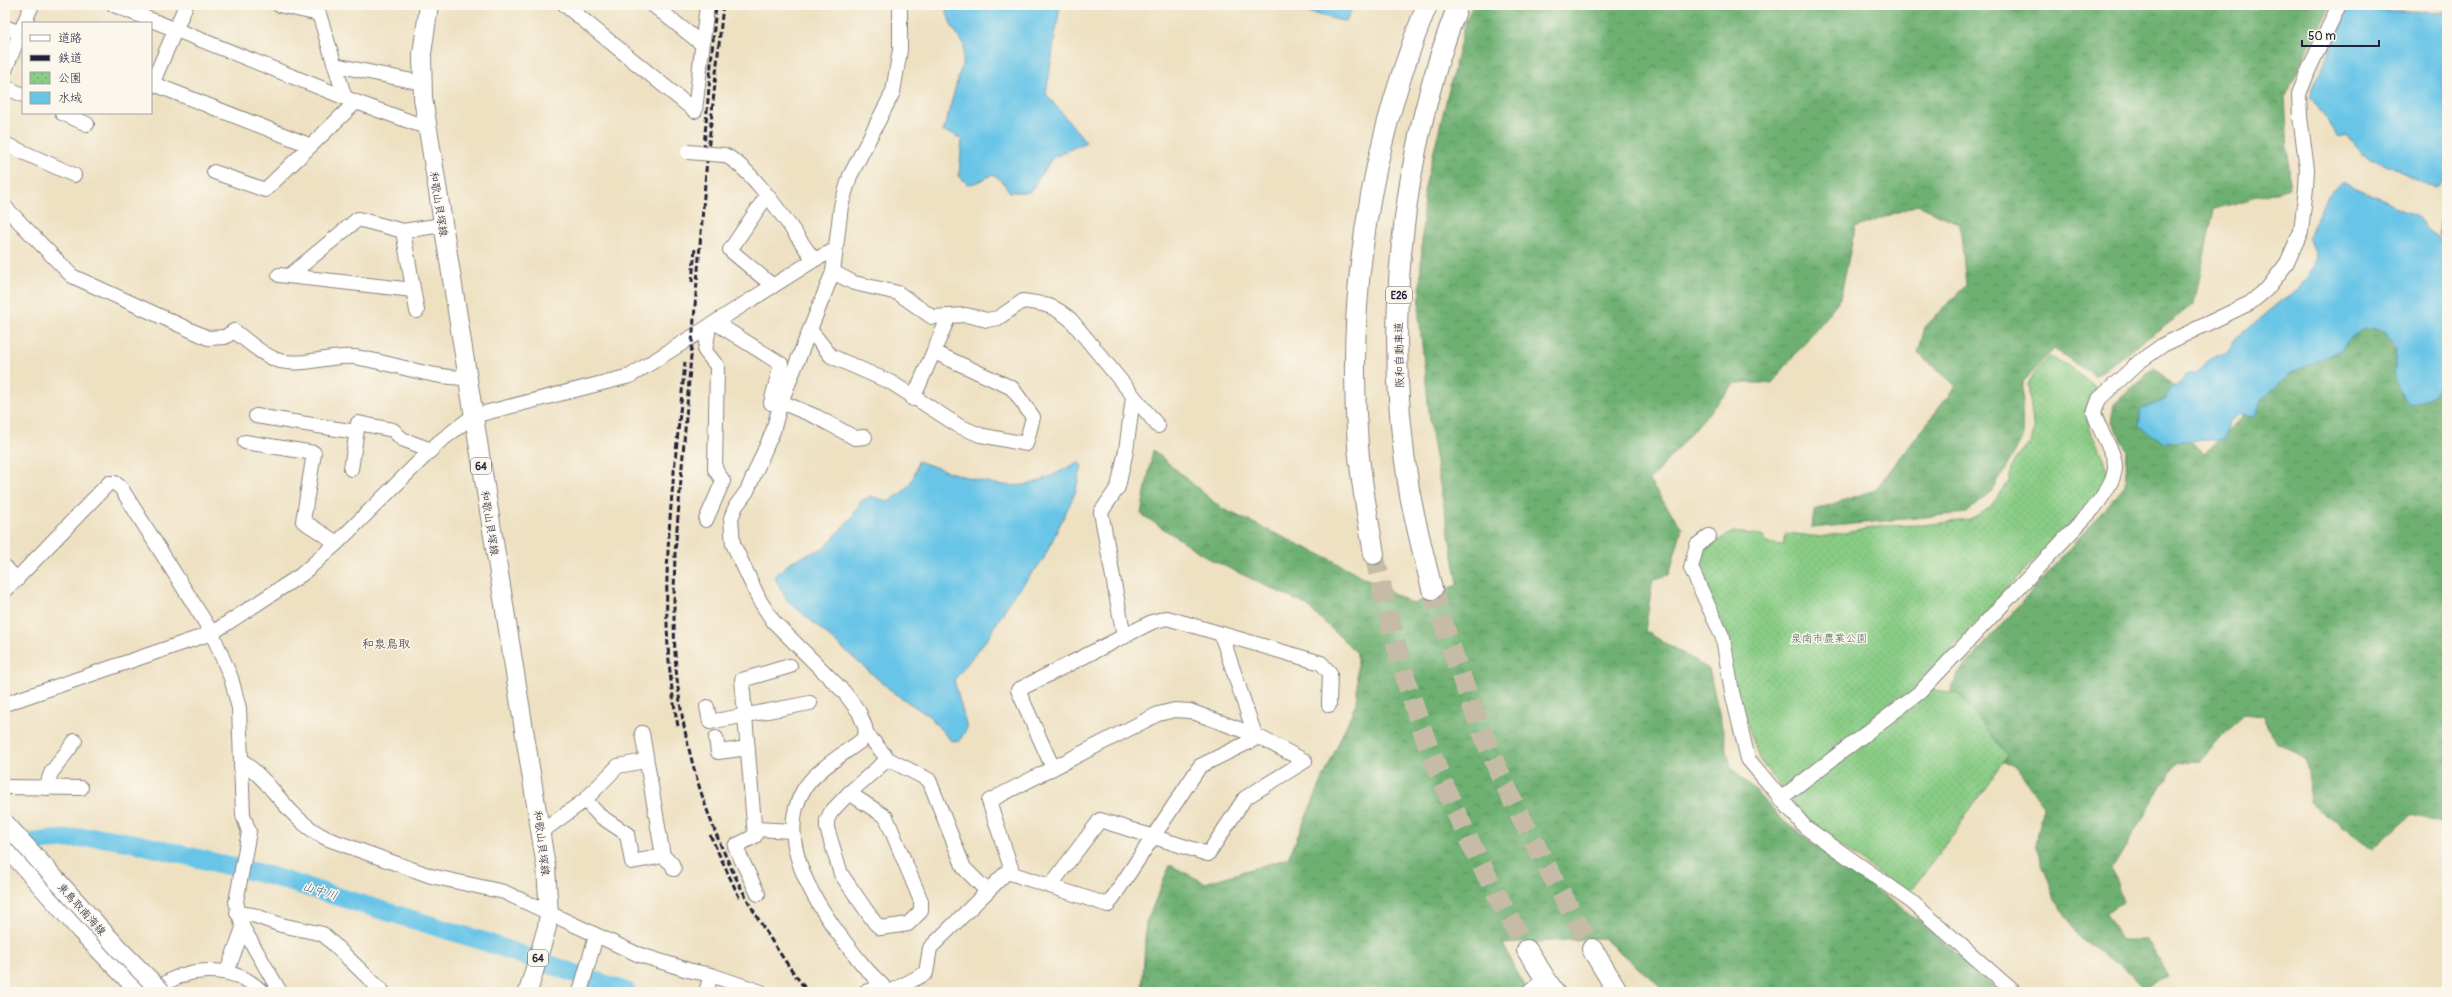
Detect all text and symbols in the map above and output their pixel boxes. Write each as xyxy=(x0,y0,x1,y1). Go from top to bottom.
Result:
legend xyxy=(22,22,152,114)
scale bar xyxy=(2302,22,2379,48)
text: 50 m xyxy=(2308,29,2336,44)
text: 道路 xyxy=(58,31,82,46)
text: 鉄道 xyxy=(58,51,82,66)
text: 公園 xyxy=(58,71,82,86)
text: 水域 xyxy=(58,91,82,106)
street label: 和歌山貝塚線 xyxy=(427,170,450,238)
road number: E26 xyxy=(1386,287,1412,303)
street label: 阪和自動車道 xyxy=(1392,322,1407,388)
road number: 64 xyxy=(471,458,491,474)
street label: 和歌山貝塚線 xyxy=(478,489,501,557)
park label: 泉南市農業公園 xyxy=(1791,632,1868,645)
district label: 和泉鳥取 xyxy=(362,637,411,652)
street label: 和歌山貝塚線 xyxy=(531,810,552,877)
water label: 山中川 xyxy=(300,879,339,904)
street label: 東鳥取南海線 xyxy=(55,880,109,938)
road number: 64 xyxy=(528,950,548,966)

